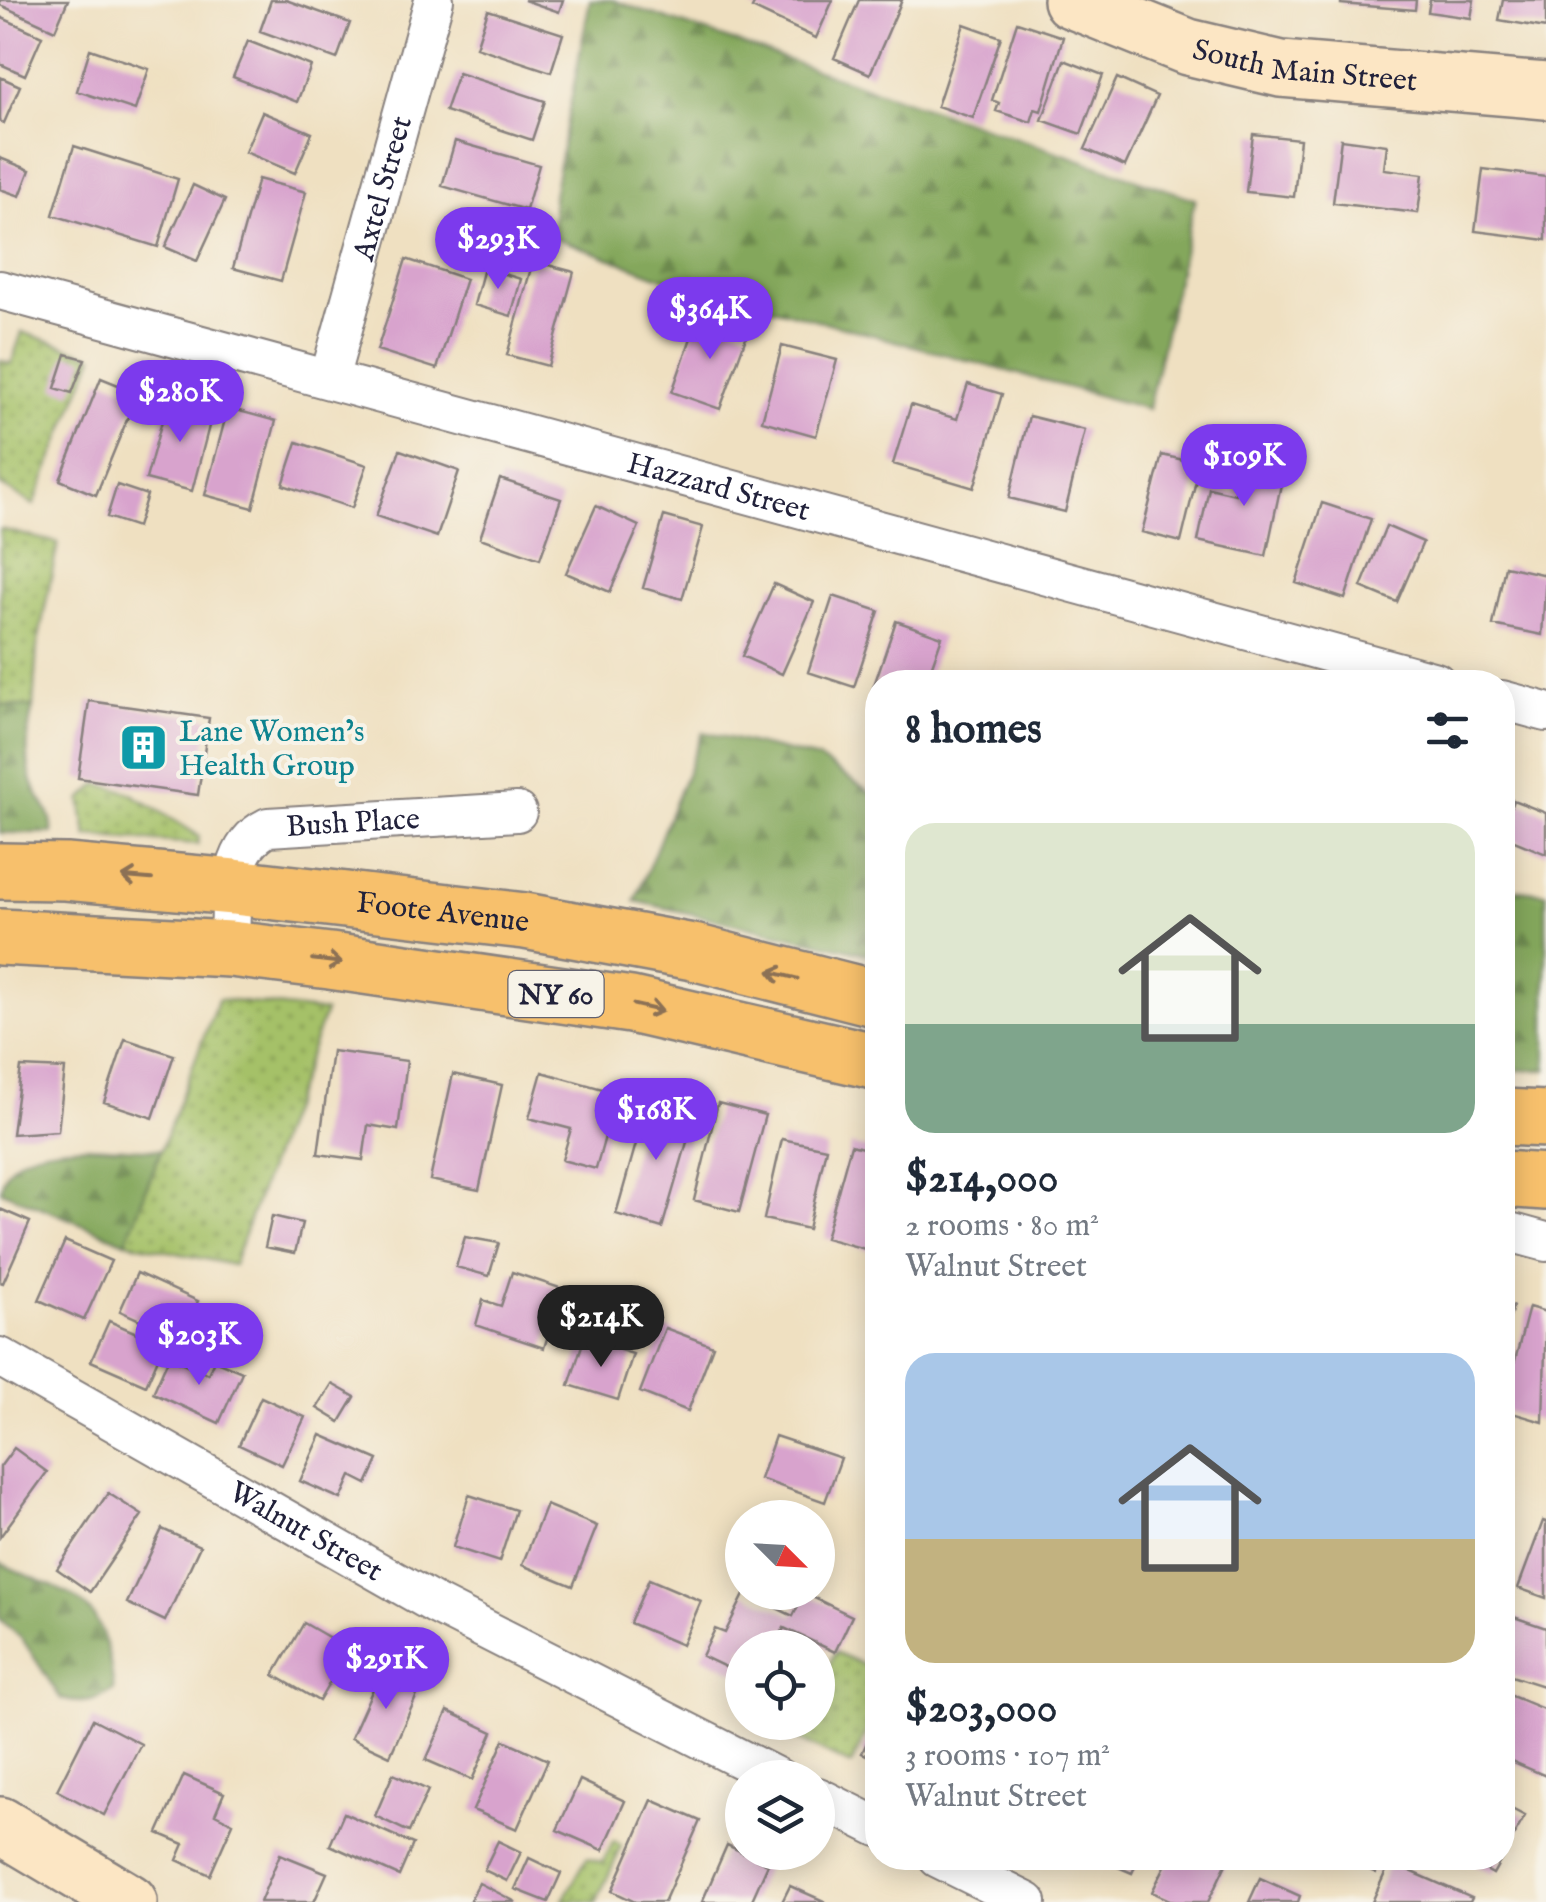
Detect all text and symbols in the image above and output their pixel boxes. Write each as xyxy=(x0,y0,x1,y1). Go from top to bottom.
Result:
street label: South Main Street xyxy=(1189,32,1418,101)
street label: Axtel Street xyxy=(345,112,422,266)
pin: $293K xyxy=(428,207,568,292)
text: $293K xyxy=(457,219,539,260)
pin: $364K xyxy=(640,277,780,362)
text: $364K xyxy=(669,289,751,330)
pin: $280K xyxy=(110,360,250,445)
text: $280K xyxy=(138,372,222,413)
pin: $109K xyxy=(1174,424,1314,509)
text: $109K xyxy=(1203,436,1285,477)
street label: Hazzard Street xyxy=(623,445,814,531)
icon: filters xyxy=(1420,703,1475,758)
text: 8 homes xyxy=(905,704,1042,757)
place label: Lane Women’s Health Group xyxy=(179,714,365,786)
building icon: Lane Women’s Health Group xyxy=(118,722,170,774)
street label: Bush Place xyxy=(285,801,421,847)
one-way arrow xyxy=(121,869,153,888)
street label: Foote Avenue xyxy=(354,884,531,942)
icon: home xyxy=(1100,888,1280,1068)
one-way arrow xyxy=(310,952,343,971)
one-way arrow xyxy=(768,965,800,983)
road number: NY 60 xyxy=(508,971,604,1017)
one-way arrow xyxy=(631,1000,663,1019)
pin: $168K xyxy=(586,1078,726,1163)
text: $168K xyxy=(617,1090,695,1131)
text: $214,000 xyxy=(905,1153,1058,1206)
text: 2 rooms · 80 m² xyxy=(905,1206,1099,1247)
text: Walnut Street xyxy=(905,1247,1087,1288)
pin: $214K xyxy=(531,1285,671,1370)
text: $214K xyxy=(559,1297,643,1338)
pin: $203K xyxy=(129,1303,269,1388)
text: $203K xyxy=(157,1315,241,1356)
icon: home xyxy=(1100,1418,1280,1598)
street label: Walnut Street xyxy=(221,1474,389,1591)
north arrow xyxy=(725,1500,835,1610)
map controls xyxy=(725,1500,835,1870)
pin: $291K xyxy=(316,1627,456,1712)
button: locate xyxy=(725,1630,835,1740)
text: $291K xyxy=(345,1639,427,1680)
text: $203,000 xyxy=(905,1683,1057,1736)
text: 3 rooms · 107 m² xyxy=(905,1736,1110,1777)
button: layers xyxy=(725,1760,835,1870)
text: Walnut Street xyxy=(905,1777,1087,1818)

